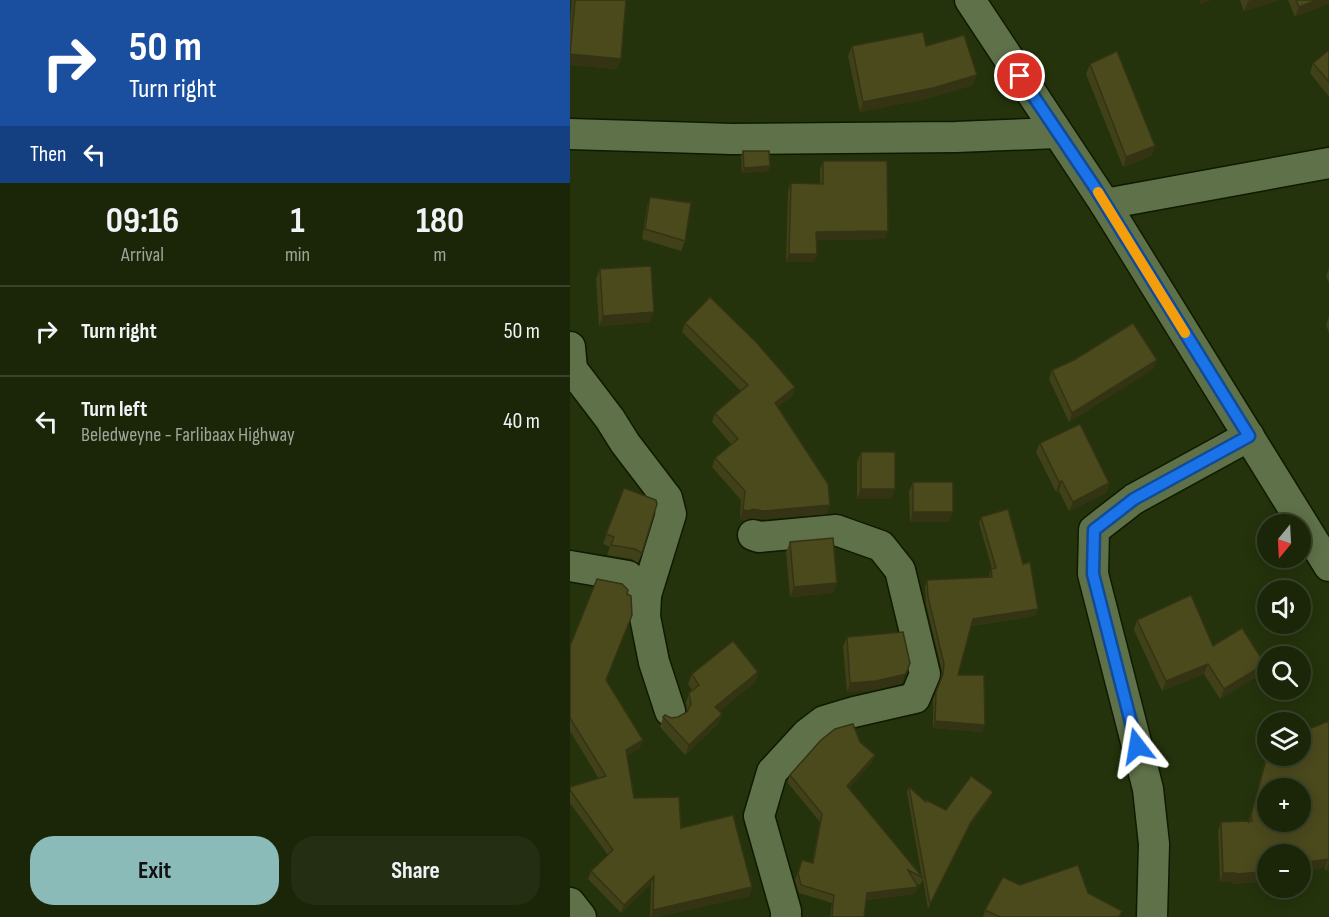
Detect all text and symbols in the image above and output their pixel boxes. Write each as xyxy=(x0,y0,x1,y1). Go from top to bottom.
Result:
text: 50 m xyxy=(129,22,202,73)
icon: right xyxy=(30,24,108,102)
pin xyxy=(994,50,1045,101)
icon: arrive xyxy=(1003,59,1036,92)
text: Turn right xyxy=(129,73,216,105)
icon: left xyxy=(78,138,111,171)
text: Then xyxy=(30,141,66,168)
text: 09:16 xyxy=(106,200,179,243)
text: 1 xyxy=(290,200,305,243)
text: 180 xyxy=(416,200,464,243)
text: Arrival xyxy=(121,243,164,267)
text: min xyxy=(285,243,310,267)
text: m xyxy=(434,243,446,267)
icon: right xyxy=(30,315,63,348)
text: Turn right xyxy=(81,318,157,345)
text: 50 m xyxy=(504,318,540,345)
text: Turn left xyxy=(81,396,147,423)
icon: left xyxy=(30,405,63,438)
text: 40 m xyxy=(503,408,540,435)
text: Beledweyne - Farlibaax Highway xyxy=(81,423,295,447)
north arrow xyxy=(1257,514,1311,568)
map controls xyxy=(1257,514,1311,898)
button: sound xyxy=(1257,580,1311,634)
button: search xyxy=(1257,646,1311,700)
button: layers xyxy=(1257,712,1311,766)
position arrow xyxy=(1105,714,1169,778)
button: + xyxy=(1257,778,1311,832)
button: Exit xyxy=(30,836,279,905)
button: Share xyxy=(291,836,540,905)
button: − xyxy=(1257,844,1311,898)

